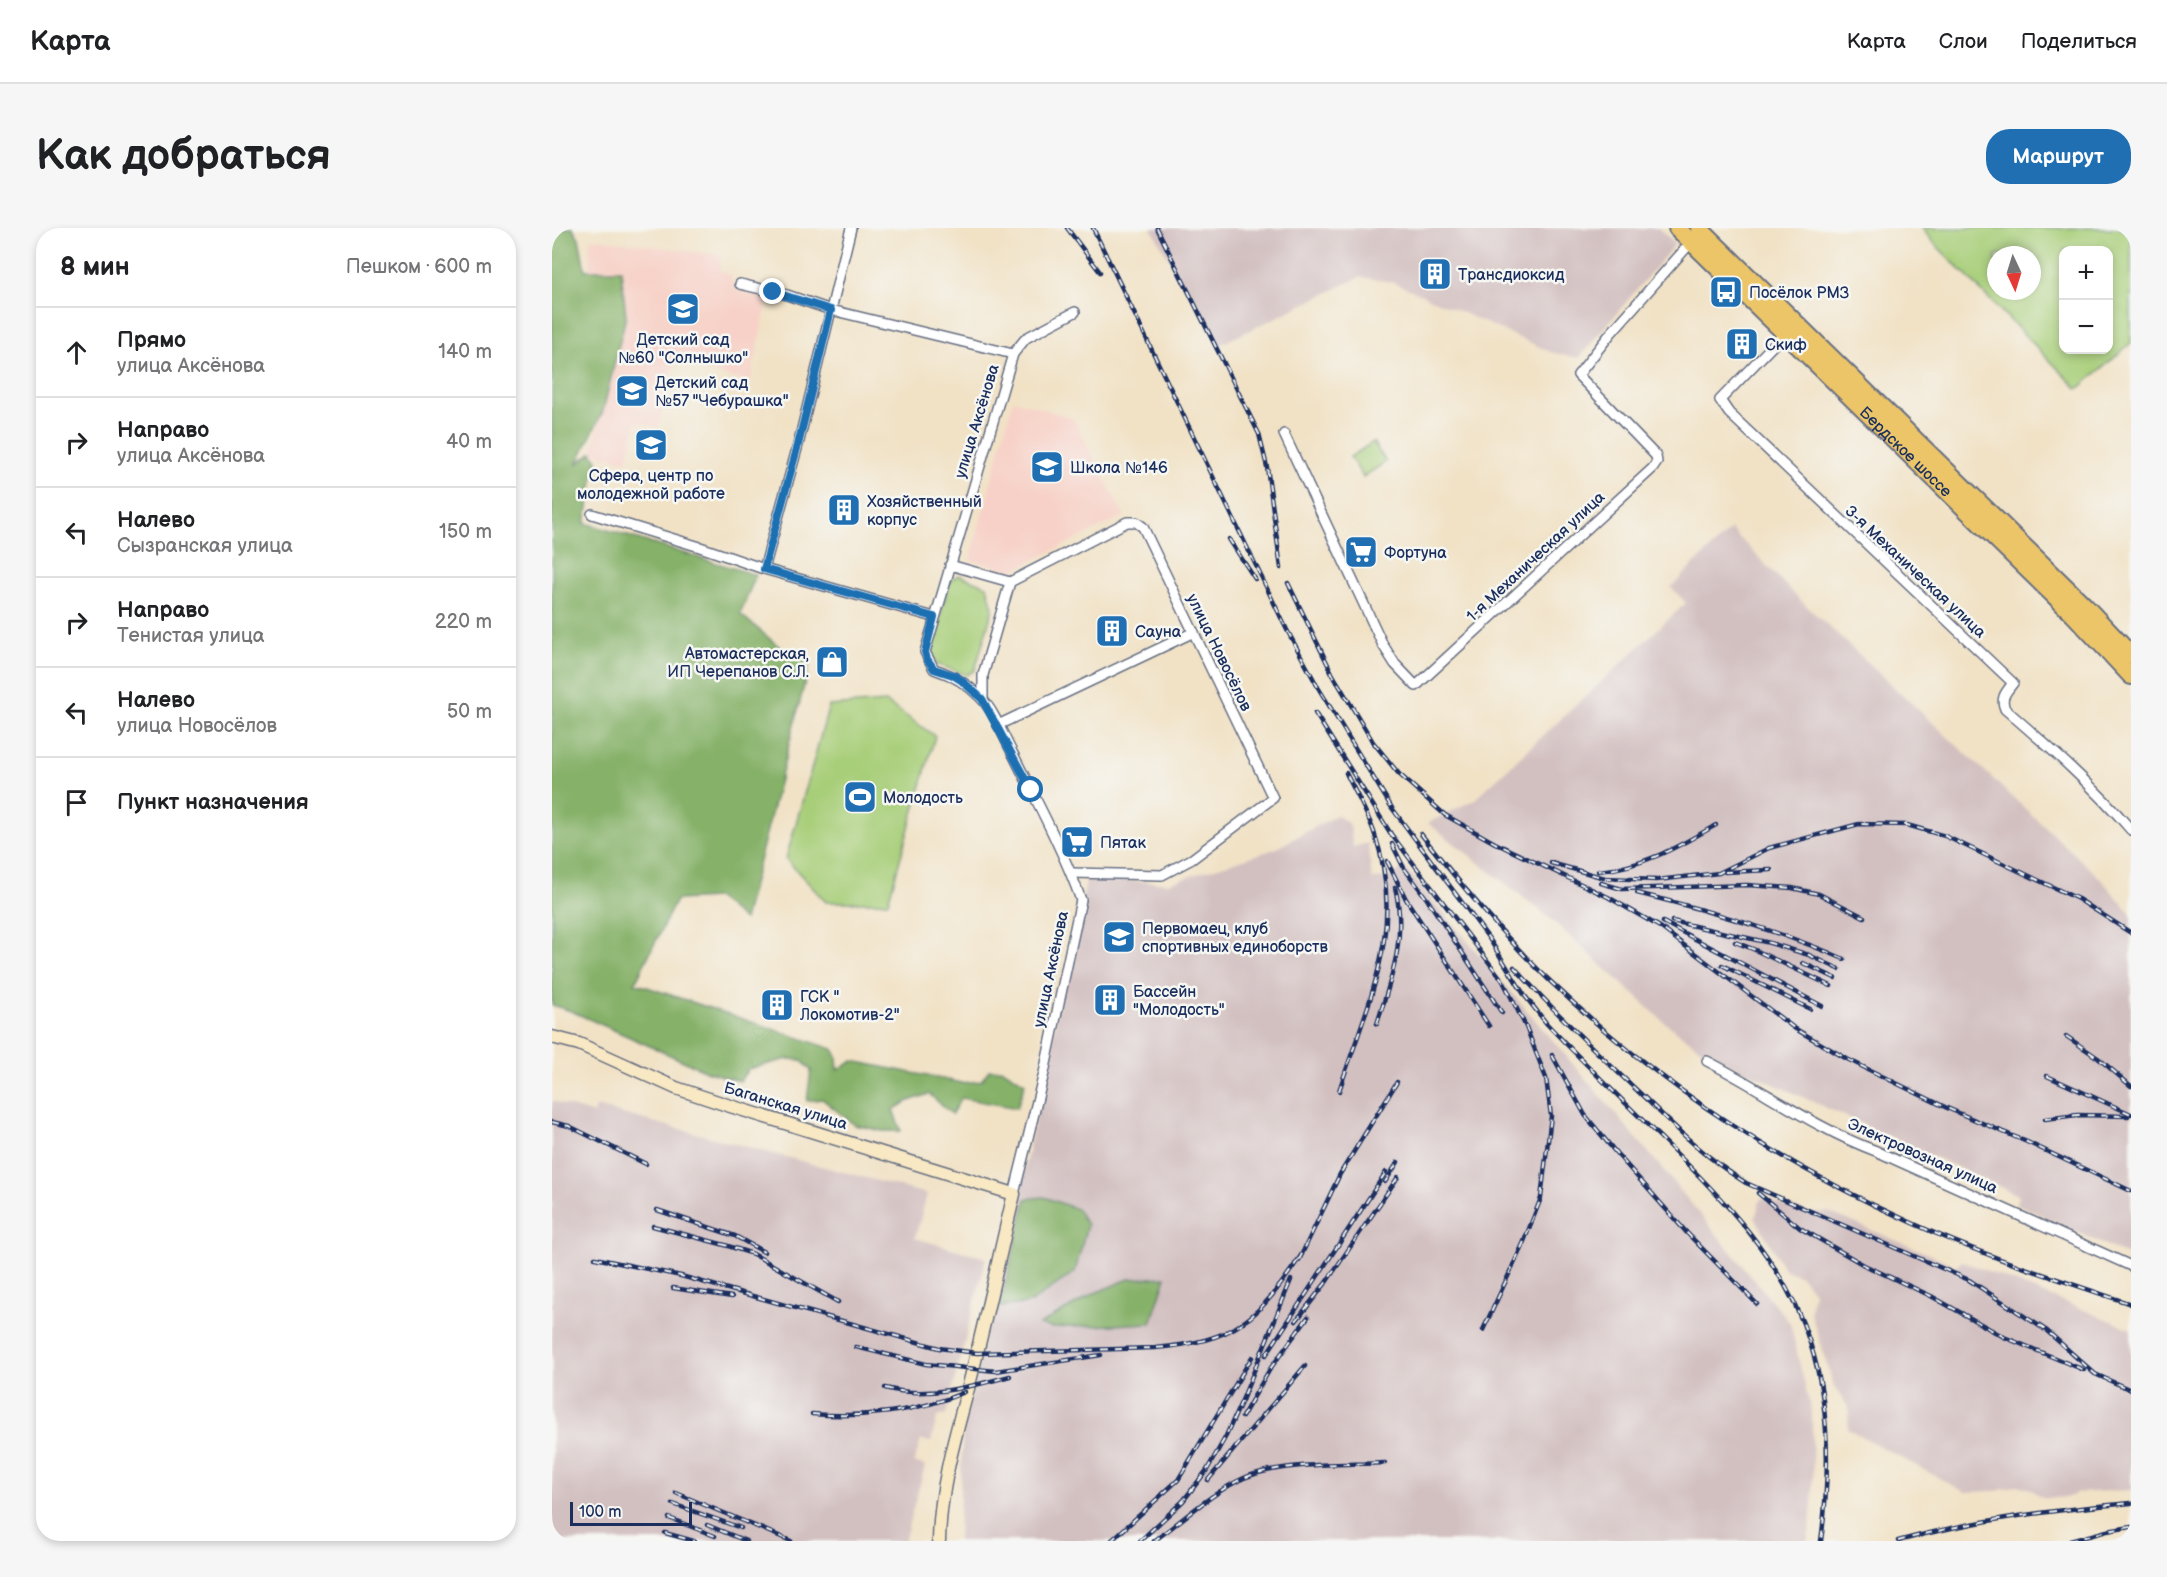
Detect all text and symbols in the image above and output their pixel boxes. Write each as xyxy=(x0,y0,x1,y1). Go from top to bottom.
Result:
text: Карта xyxy=(30,25,110,58)
text: Карта xyxy=(1847,29,1906,54)
text: Слои xyxy=(1939,29,1988,54)
text: Поделиться xyxy=(2021,29,2137,54)
button: Маршрут xyxy=(1986,129,2131,184)
text: Как добраться xyxy=(36,131,331,182)
north arrow xyxy=(1987,246,2041,300)
map controls xyxy=(2059,246,2113,354)
button: + xyxy=(2059,246,2113,300)
text: 8 мин xyxy=(60,252,130,283)
text: Пешком · 600 m xyxy=(346,255,492,279)
building icon: Трансдиоксид xyxy=(1417,256,1453,292)
place label: Трансдиоксид xyxy=(1458,266,1565,285)
bus stop icon: Посёлок РМЗ xyxy=(1708,274,1744,310)
route end xyxy=(759,278,785,304)
place label: Посёлок РМЗ xyxy=(1749,284,1849,303)
school or university icon: Детский сад №60 "Солнышко" xyxy=(665,291,701,327)
button: − xyxy=(2059,300,2113,354)
building icon: Скиф xyxy=(1724,326,1760,362)
text: Прямо xyxy=(117,327,186,354)
place label: Детский сад №60 "Солнышко" xyxy=(618,331,748,368)
icon: ahead xyxy=(60,336,93,369)
place label: Скиф xyxy=(1765,336,1807,355)
text: 140 m xyxy=(438,340,492,364)
text: улица Аксёнова xyxy=(117,354,265,378)
street label: улица Аксёнова xyxy=(951,362,1004,481)
school or university icon: Детский сад №57 "Чебурашка" xyxy=(614,373,650,409)
place label: Детский сад №57 "Чебурашка" xyxy=(655,374,789,411)
street label: Бердское шоссе xyxy=(1855,403,1955,502)
text: Направо xyxy=(117,417,209,444)
icon: right xyxy=(60,426,93,459)
school or university icon: Сфера, центр по молодежной работе xyxy=(633,427,669,463)
text: 40 m xyxy=(446,430,492,454)
text: улица Аксёнова xyxy=(117,444,265,468)
school or university icon: Школа №146 xyxy=(1029,449,1065,485)
place label: Школа №146 xyxy=(1070,459,1168,478)
place label: Сфера, центр по молодежной работе xyxy=(577,467,725,504)
street label: 1-я Механическая улица xyxy=(1463,488,1610,626)
building icon: Хозяйственный корпус xyxy=(826,492,862,528)
place label: Хозяйственный корпус xyxy=(867,493,982,530)
street label: 3-я Механическая улица xyxy=(1841,502,1990,643)
text: Налево xyxy=(117,507,195,534)
icon: left xyxy=(60,516,93,549)
text: 150 m xyxy=(439,520,492,544)
text: Сызранская улица xyxy=(117,534,293,558)
supermarket icon: Фортуна xyxy=(1343,534,1379,570)
place label: Фортуна xyxy=(1384,544,1447,563)
street label: улица Новосёлов xyxy=(1182,591,1256,715)
text: Направо xyxy=(117,597,209,624)
icon: right xyxy=(60,606,93,639)
text: 220 m xyxy=(435,610,492,634)
building icon: Сауна xyxy=(1094,613,1130,649)
place label: Сауна xyxy=(1135,623,1182,642)
text: Тенистая улица xyxy=(117,624,265,648)
shop icon: Автомастерская, ИП Черепанов С.Л. xyxy=(814,644,850,680)
place label: Автомастерская, ИП Черепанов С.Л. xyxy=(667,645,809,682)
text: Налево xyxy=(117,687,195,714)
icon: left xyxy=(60,696,93,729)
text: 50 m xyxy=(447,700,492,724)
text: улица Новосёлов xyxy=(117,714,277,738)
route start xyxy=(1017,776,1043,802)
sports icon: Молодость xyxy=(842,779,878,815)
icon: arrive xyxy=(60,786,93,819)
text: Пункт назначения xyxy=(117,789,309,816)
place label: Молодость xyxy=(883,789,963,808)
supermarket icon: Пятак xyxy=(1059,824,1095,860)
place label: Пятак xyxy=(1100,834,1146,853)
street label: улица Аксёнова xyxy=(1030,909,1073,1029)
school or university icon: Первомаец, клуб спортивных единоборств xyxy=(1101,919,1137,955)
place label: Первомаец, клуб спортивных единоборств xyxy=(1142,920,1328,957)
building icon: Бассейн "Молодость" xyxy=(1092,982,1128,1018)
place label: Бассейн "Молодость" xyxy=(1133,983,1225,1020)
building icon: ГСК " Локомотив-2" xyxy=(759,987,795,1023)
place label: ГСК " Локомотив-2" xyxy=(799,988,900,1025)
street label: Баганская улица xyxy=(722,1079,850,1134)
street label: Электровозная улица xyxy=(1844,1115,2001,1198)
scale bar xyxy=(570,1499,692,1526)
text: 100 m xyxy=(579,1503,622,1522)

